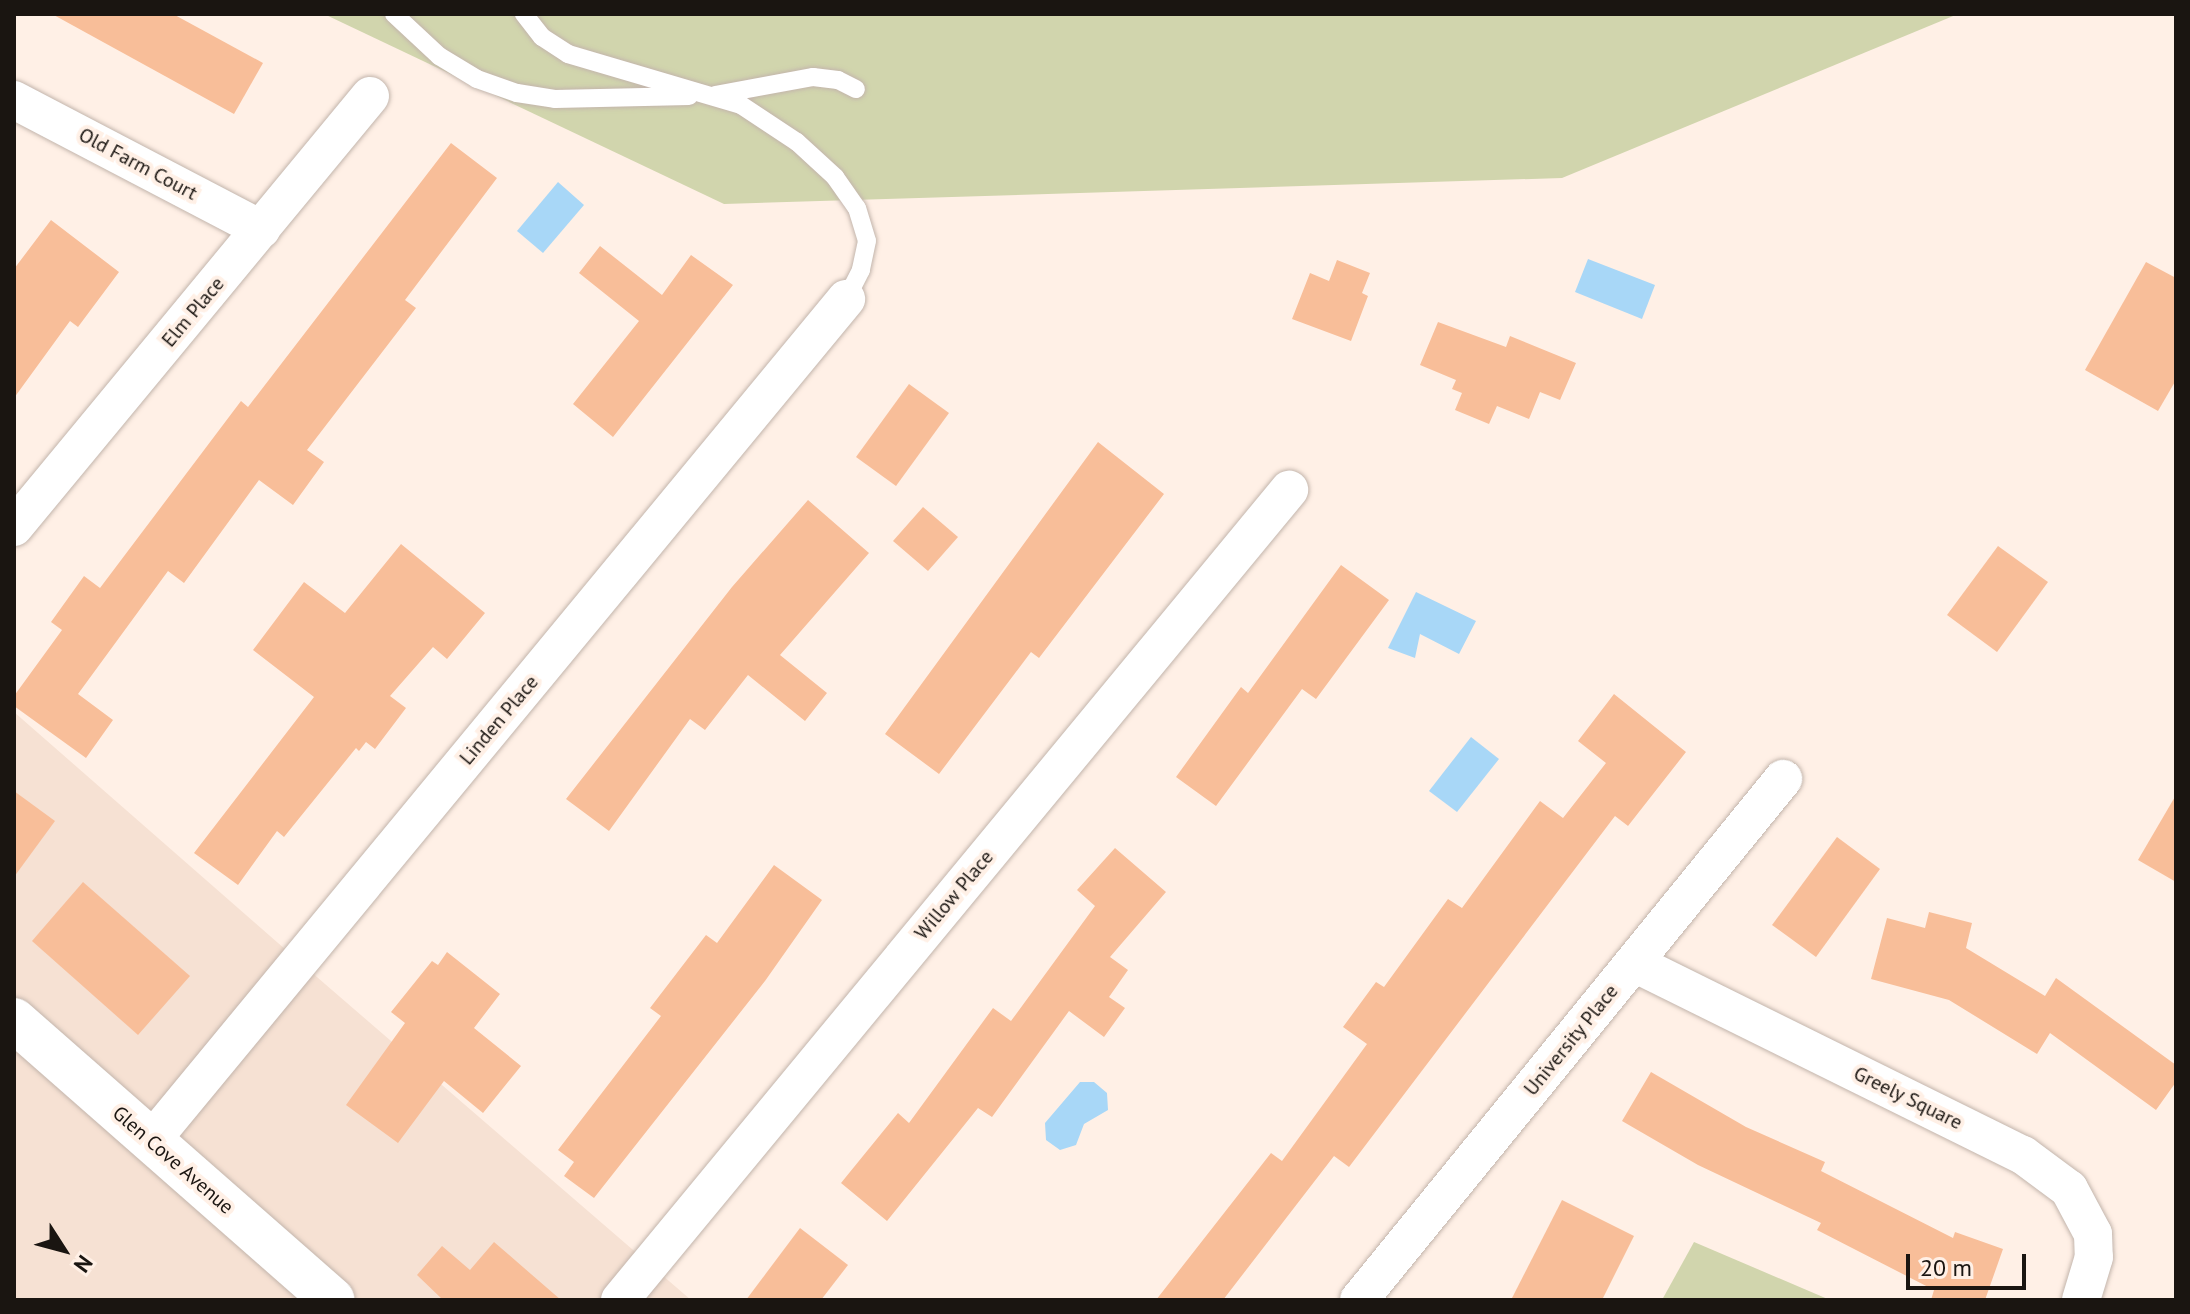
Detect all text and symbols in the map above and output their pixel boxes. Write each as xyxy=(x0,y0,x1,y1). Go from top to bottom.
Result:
street label: Old Farm Court xyxy=(75,123,201,205)
street label: Elm Place xyxy=(157,272,229,352)
street label: Linden Place xyxy=(455,670,543,770)
street label: Willow Place xyxy=(910,845,998,945)
street label: University Place xyxy=(1519,979,1623,1101)
street label: Greely Square xyxy=(1849,1061,1967,1135)
street label: Glen Cove Avenue xyxy=(107,1101,239,1219)
north arrow xyxy=(24,1210,104,1290)
scale bar xyxy=(1910,1238,2030,1288)
text: N xyxy=(68,1250,99,1278)
text: 20 m xyxy=(1920,1252,1972,1283)

